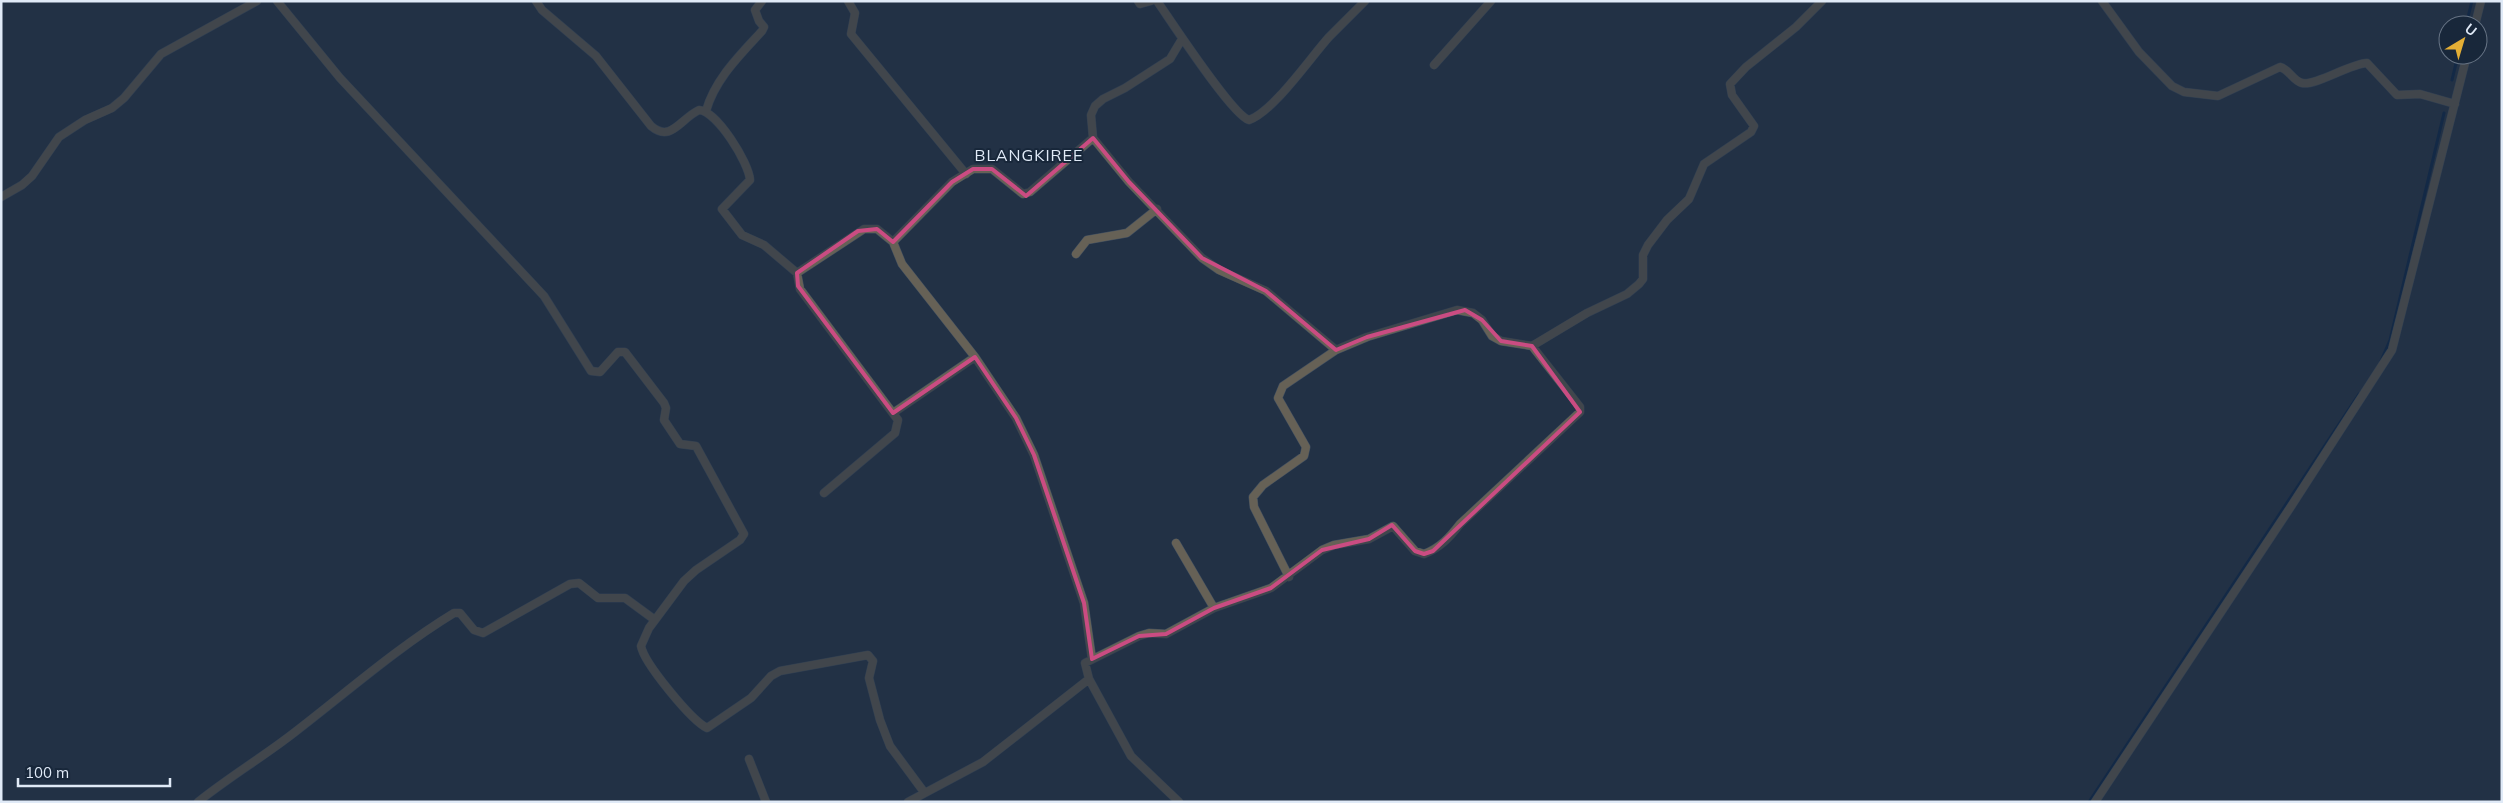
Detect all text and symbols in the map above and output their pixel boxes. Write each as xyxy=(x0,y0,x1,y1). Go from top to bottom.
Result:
north arrow xyxy=(2438,15,2488,65)
text: U xyxy=(2461,19,2481,40)
district label: BLANGKIREE xyxy=(975,145,1083,165)
scale bar xyxy=(18,756,170,788)
text: 100 m xyxy=(25,763,69,782)

